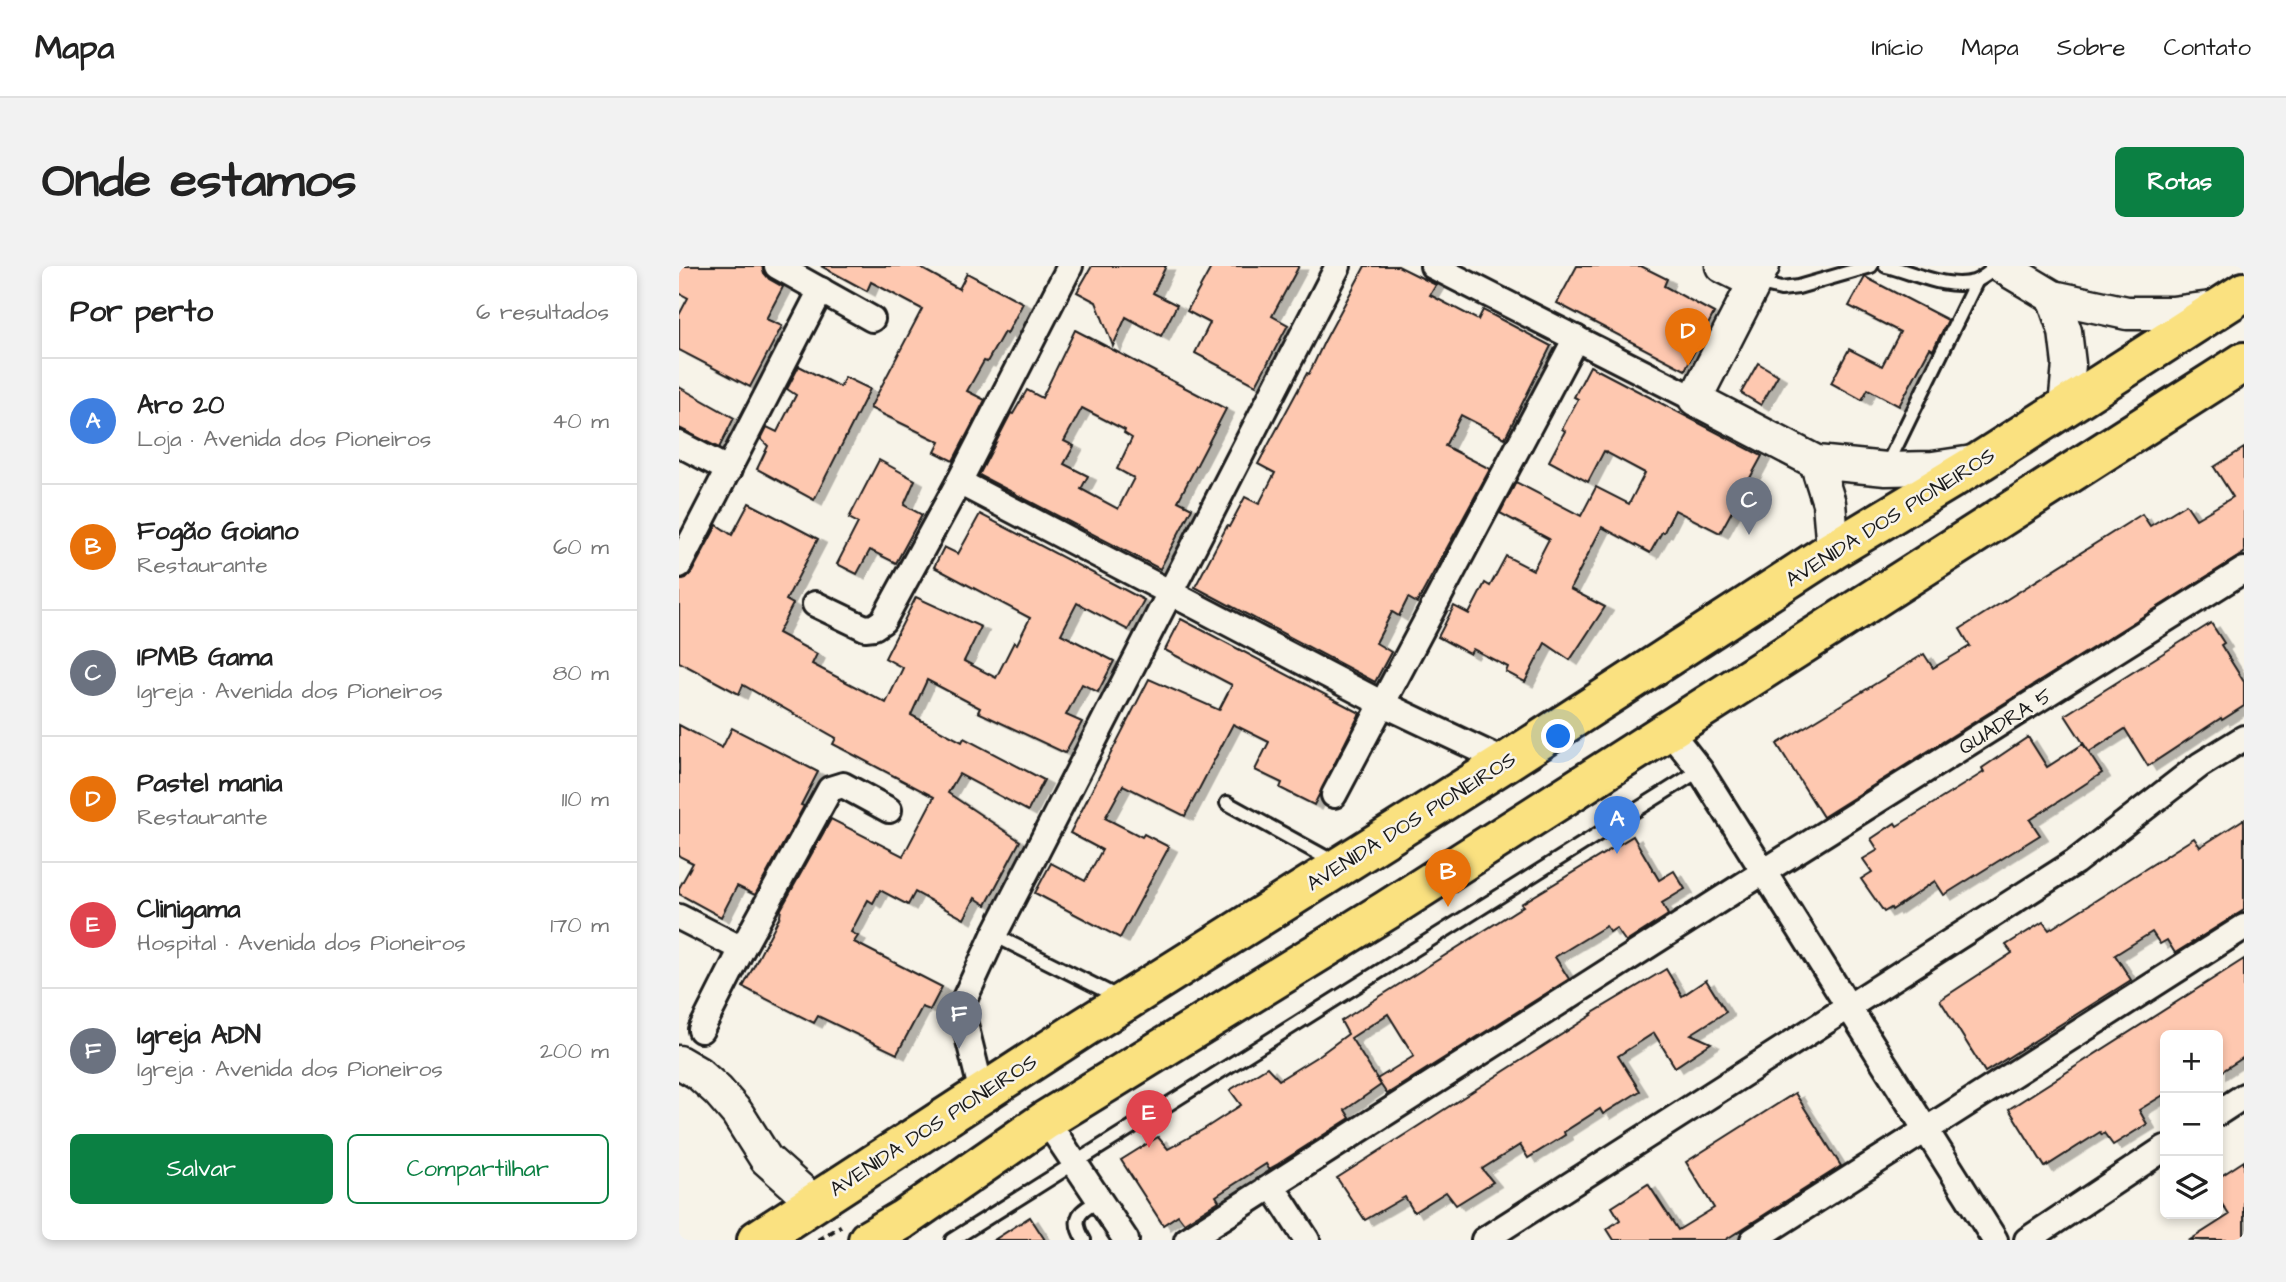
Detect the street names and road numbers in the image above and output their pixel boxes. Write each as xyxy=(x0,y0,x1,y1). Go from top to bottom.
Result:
street label: AVENIDA DOS PIONEIROS xyxy=(1780,441,2001,594)
street label: QUADRA 5 xyxy=(1953,681,2058,762)
street label: AVENIDA DOS PIONEIROS xyxy=(1301,745,1522,898)
street label: AVENIDA DOS PIONEIROS xyxy=(824,1047,1043,1204)

